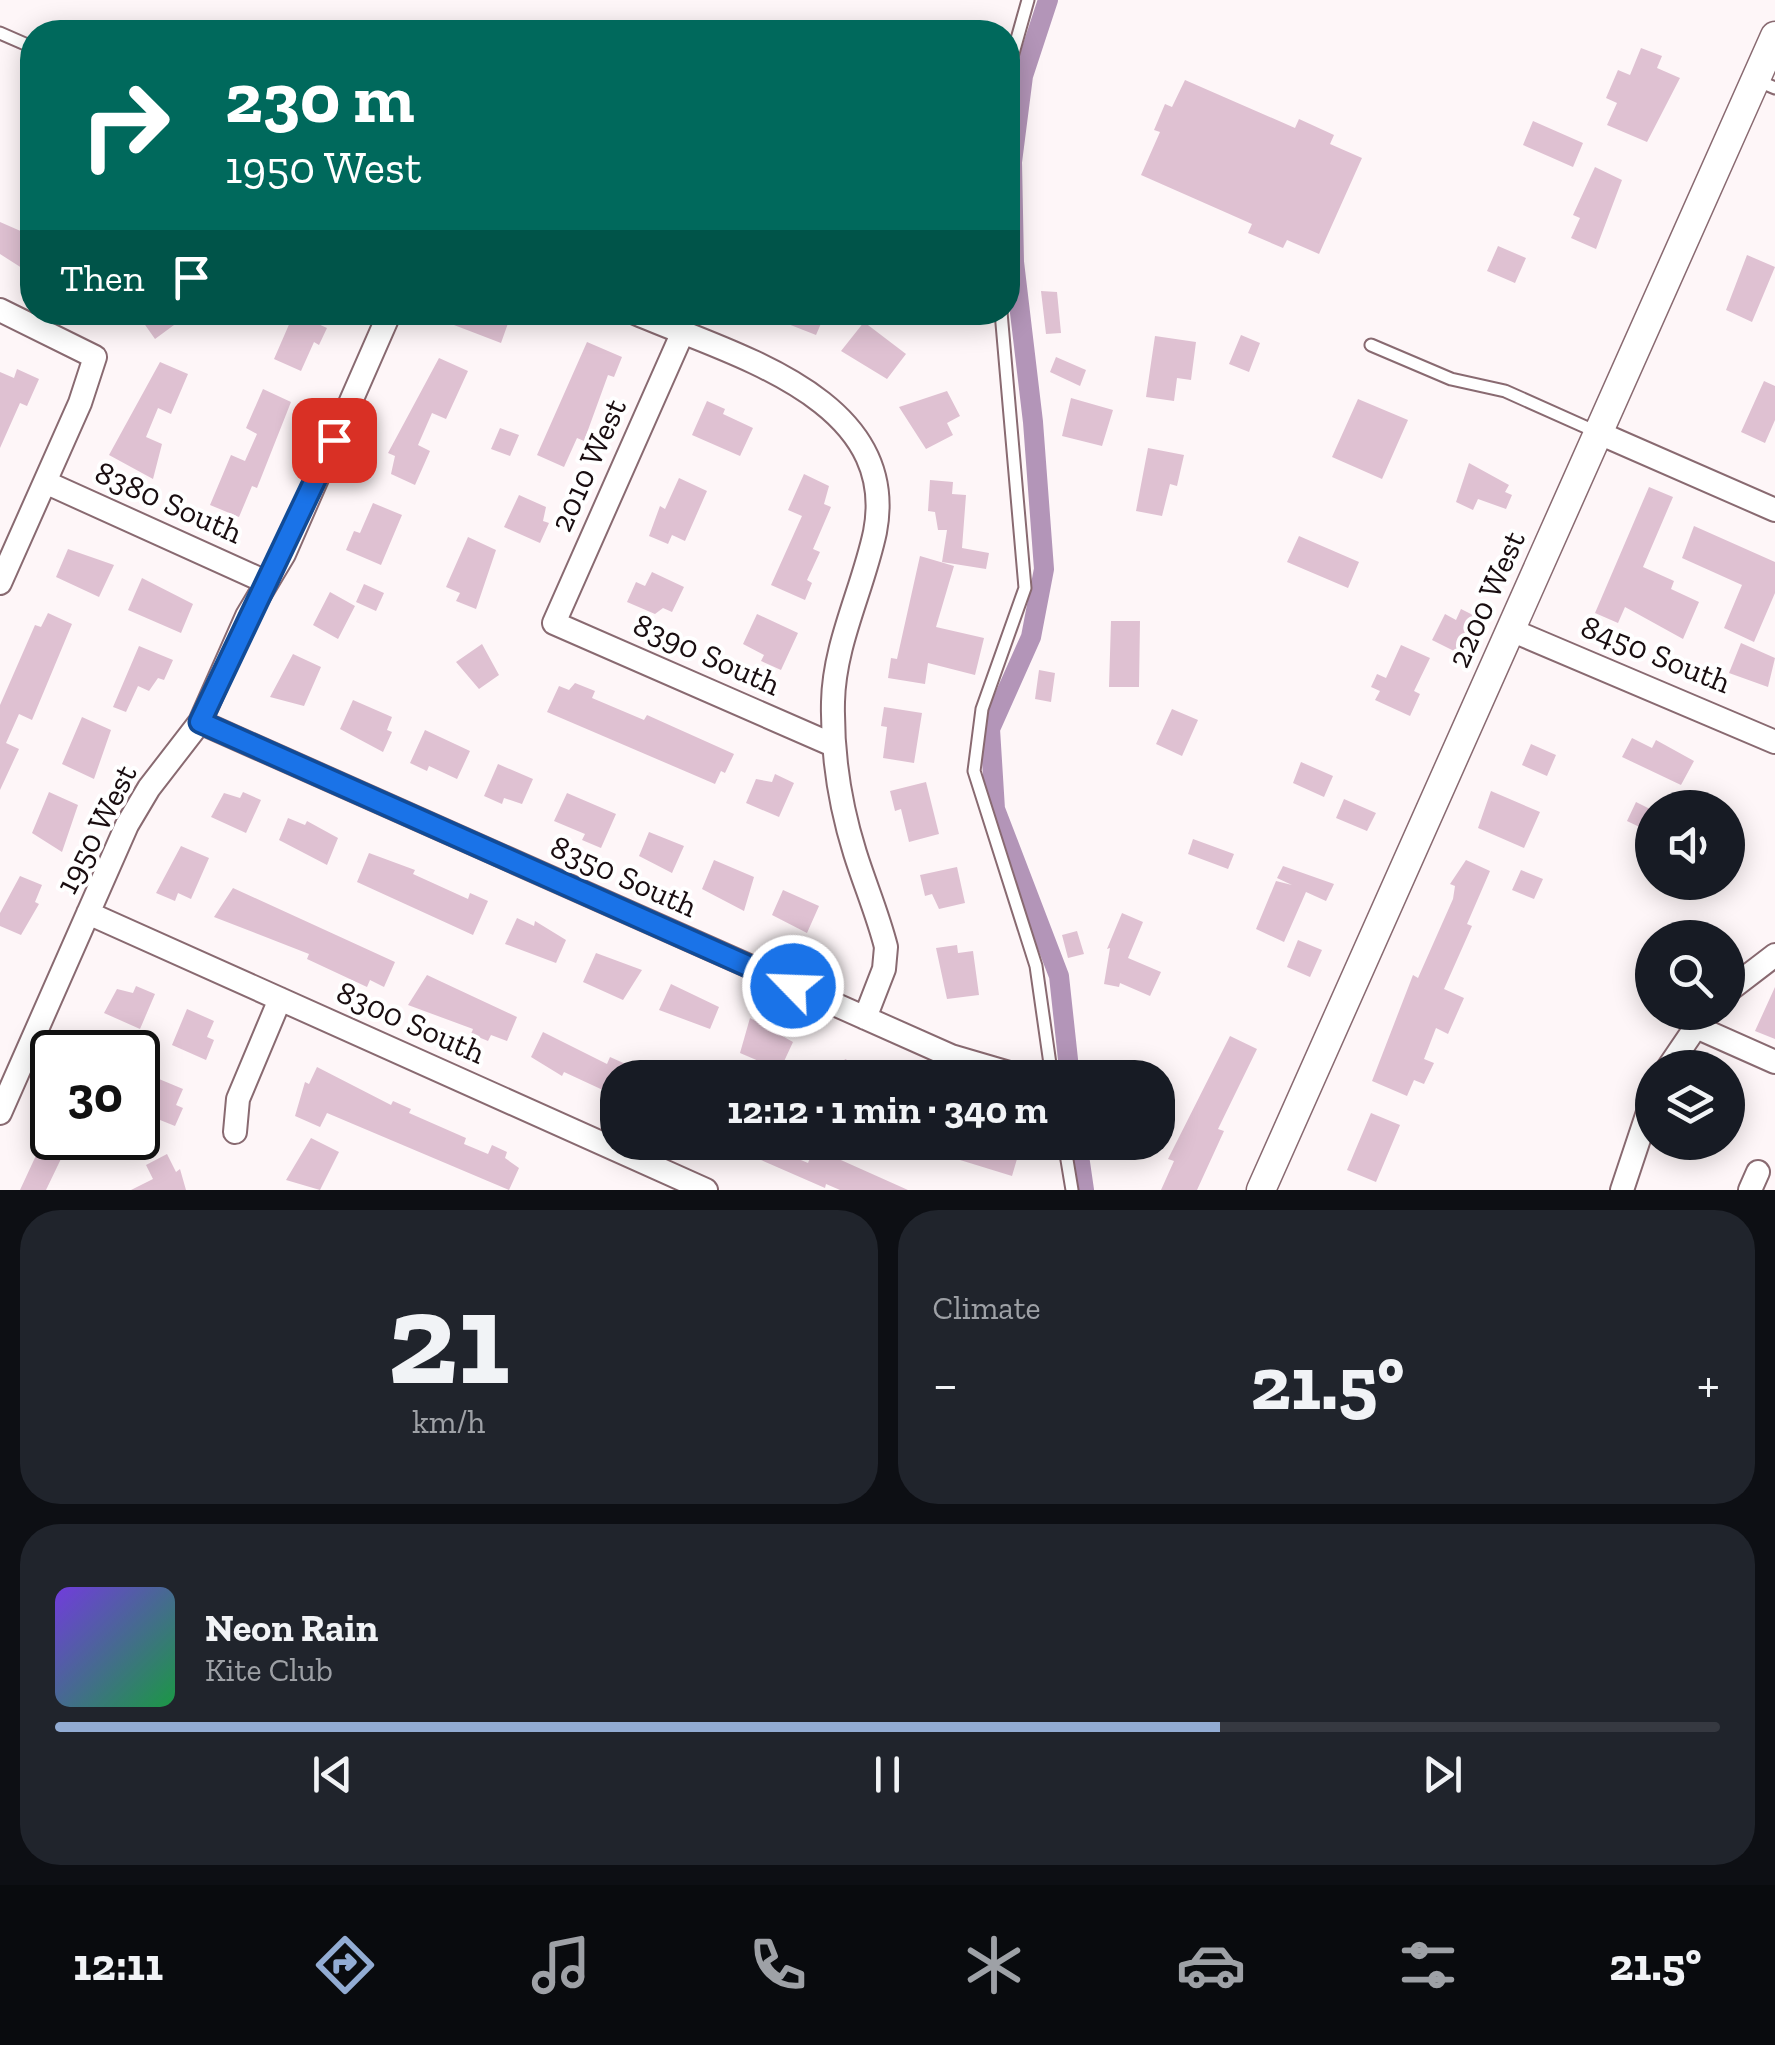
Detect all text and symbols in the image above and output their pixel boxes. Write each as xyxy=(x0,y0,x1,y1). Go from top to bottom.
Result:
text: 230 m xyxy=(225,56,415,140)
icon: right xyxy=(60,60,190,190)
text: 1950 West xyxy=(225,141,421,195)
icon: arrive xyxy=(164,250,219,305)
text: Then xyxy=(60,255,144,301)
street label: 2010 West xyxy=(542,393,634,537)
pin xyxy=(292,398,377,483)
icon: arrive xyxy=(307,413,362,468)
street label: 8380 South xyxy=(90,453,249,551)
street label: 2200 West xyxy=(1439,525,1533,673)
street label: 8390 South xyxy=(628,605,786,703)
street label: 8450 South xyxy=(1576,607,1736,701)
street label: 1950 West xyxy=(47,758,145,900)
map controls xyxy=(1635,790,1745,1160)
button: sound xyxy=(1635,790,1745,900)
street label: 8350 South xyxy=(545,827,703,925)
button: search xyxy=(1635,920,1745,1030)
position arrow xyxy=(741,934,845,1038)
street label: 8300 South xyxy=(331,972,491,1072)
speed limit sign: 30 xyxy=(30,1030,160,1160)
button: layers xyxy=(1635,1050,1745,1160)
text: 12:12 · 1 min · 340 m xyxy=(727,1087,1048,1133)
text: 21 xyxy=(388,1260,510,1416)
text: Climate xyxy=(933,1289,1041,1327)
text: 21.5° xyxy=(1251,1338,1405,1428)
text: − xyxy=(933,1351,958,1417)
text: + xyxy=(1697,1351,1720,1417)
text: km/h xyxy=(412,1403,485,1441)
text: Neon Rain xyxy=(205,1605,378,1651)
text: Kite Club xyxy=(205,1651,333,1689)
icon: previous xyxy=(305,1747,360,1802)
icon: pause xyxy=(860,1747,915,1802)
icon: next xyxy=(1415,1747,1470,1802)
icon: directions xyxy=(310,1930,380,2000)
icon: music xyxy=(526,1930,596,2000)
icon: phone xyxy=(743,1930,813,2000)
icon: climate xyxy=(959,1930,1029,2000)
icon: car xyxy=(1176,1930,1246,2000)
icon: filters xyxy=(1393,1930,1463,2000)
text: 12:11 xyxy=(73,1938,163,1992)
text: 21.5° xyxy=(1609,1938,1702,1992)

